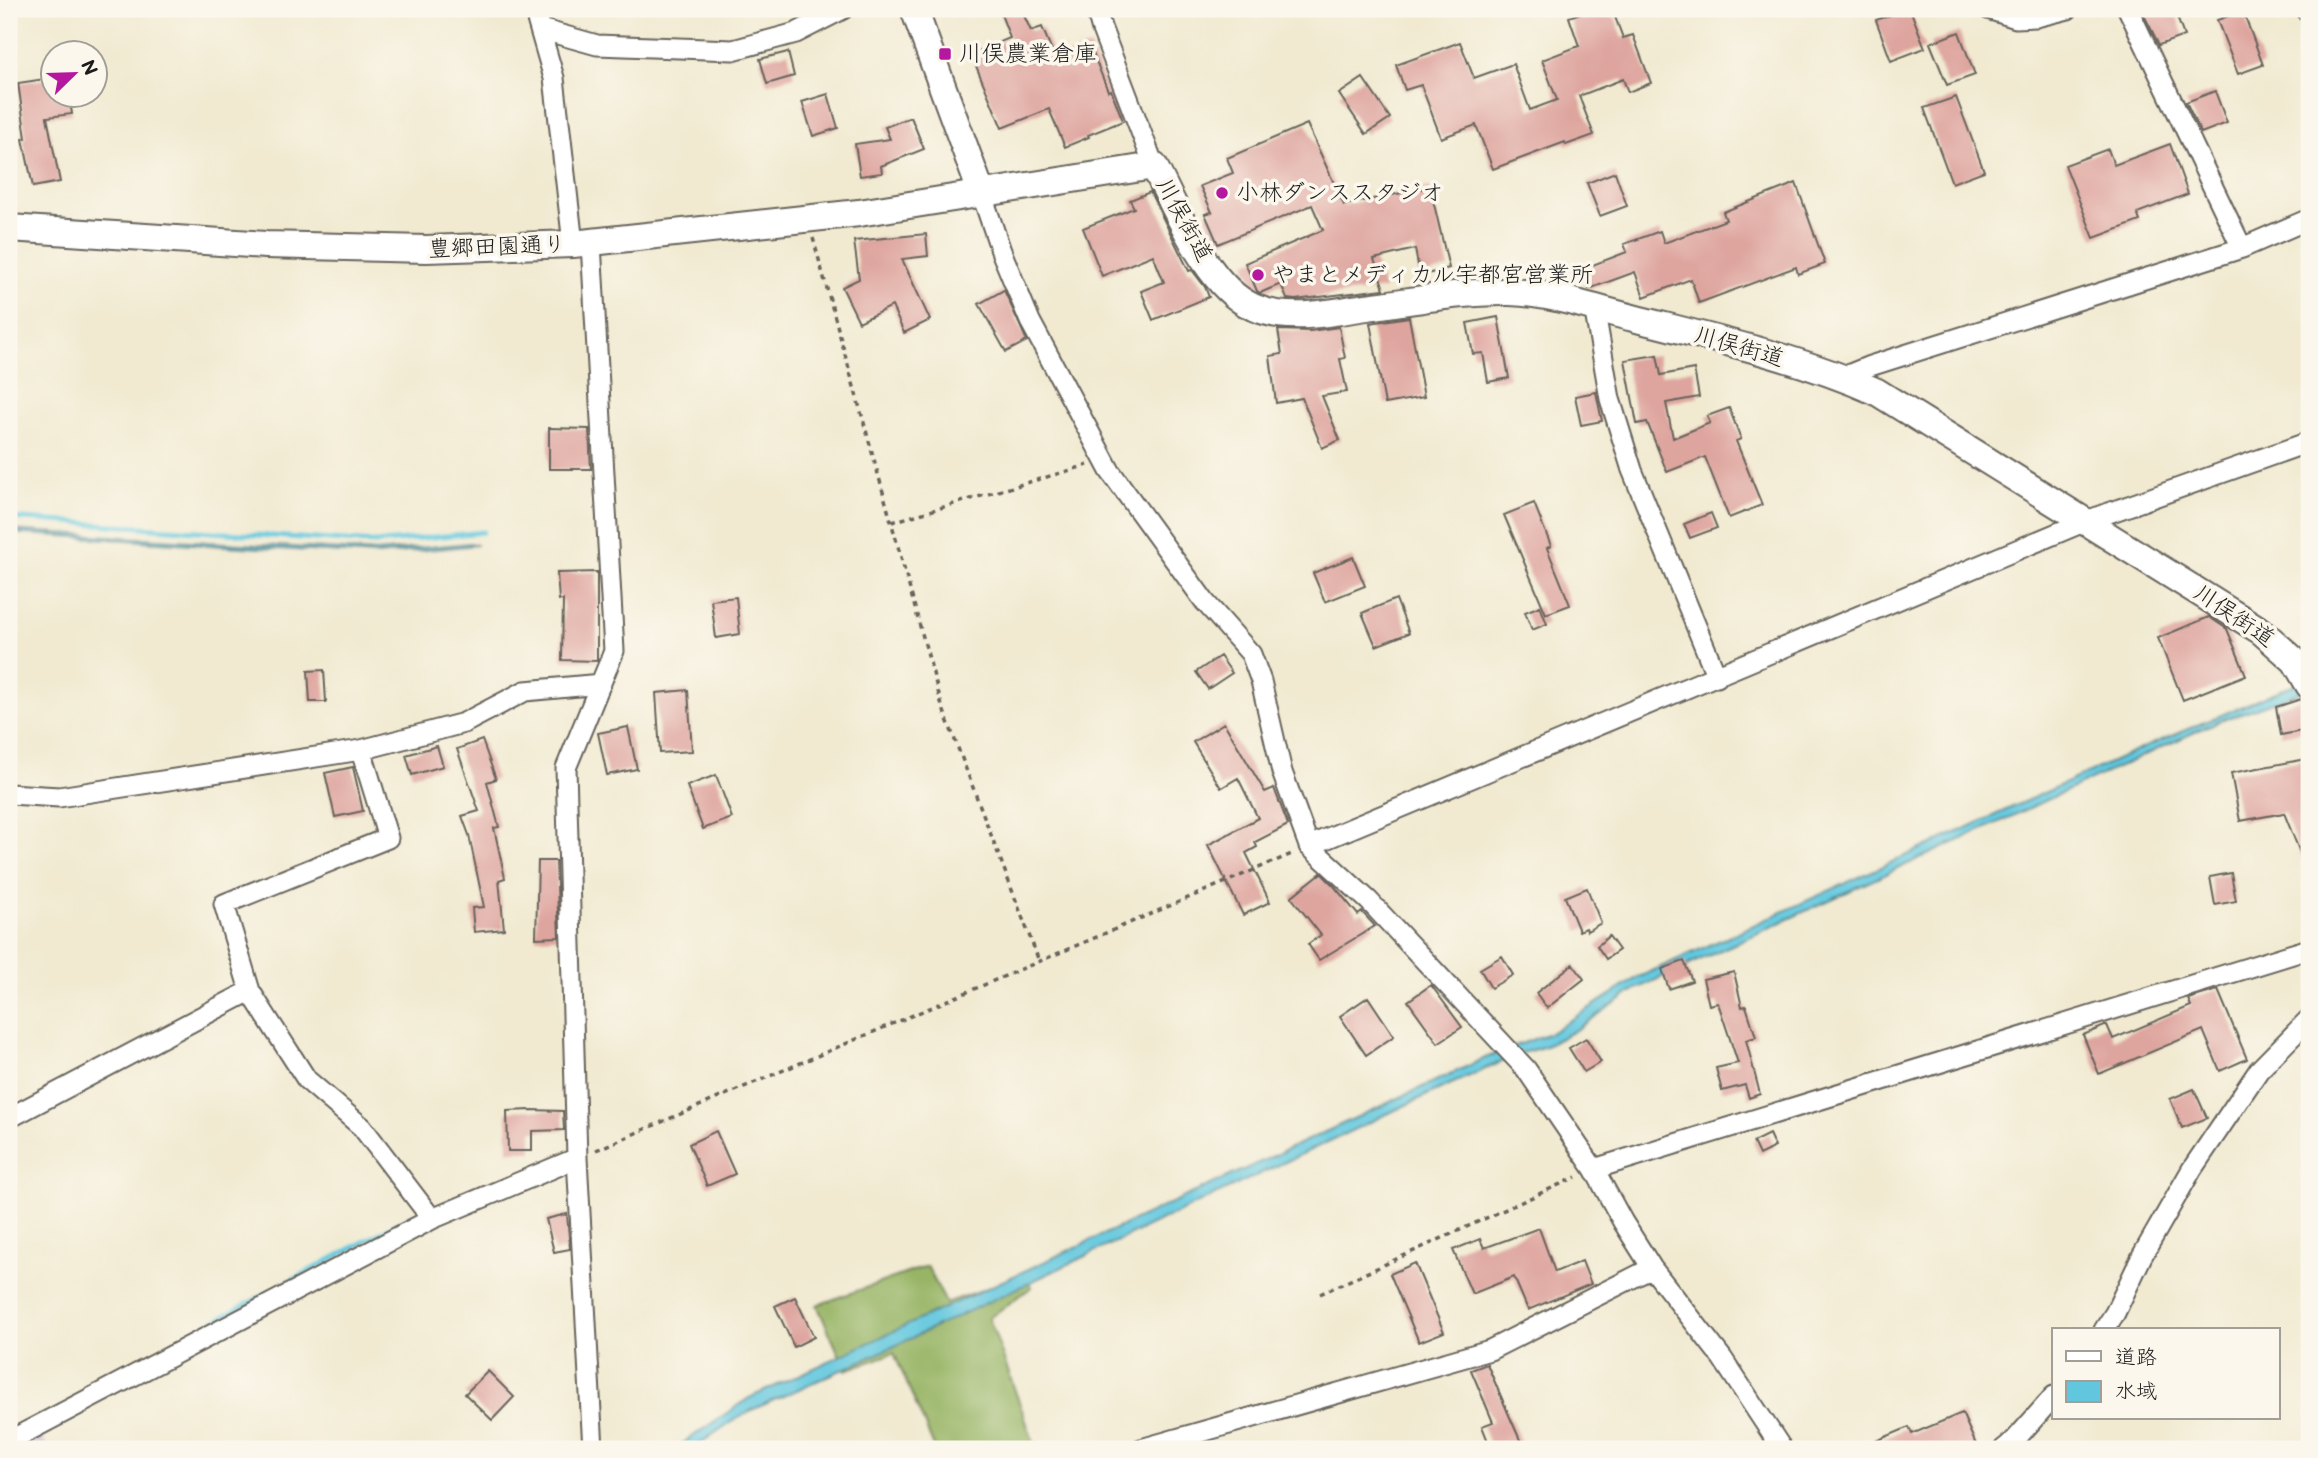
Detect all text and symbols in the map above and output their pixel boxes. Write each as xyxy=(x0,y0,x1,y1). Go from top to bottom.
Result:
north arrow xyxy=(38,38,108,108)
place label: 川俣農業倉庫 xyxy=(959,40,1097,68)
marker: 川俣農業倉庫 xyxy=(937,46,953,62)
text: N xyxy=(75,57,102,79)
street label: 川俣街道 xyxy=(1149,173,1219,267)
place label: 小林ダンススタジオ xyxy=(1236,179,1443,207)
marker: 小林ダンススタジオ xyxy=(1214,185,1230,201)
street label: 豊郷田園通り xyxy=(428,231,566,263)
place label: やまとメディカル宇都宮営業所 xyxy=(1272,261,1593,289)
marker: やまとメディカル宇都宮営業所 xyxy=(1250,267,1266,283)
street label: 川俣街道 xyxy=(1691,321,1787,373)
street label: 川俣街道 xyxy=(2188,579,2280,653)
legend xyxy=(2052,1328,2280,1420)
text: 道路 xyxy=(2115,1345,2157,1370)
text: 水域 xyxy=(2115,1379,2157,1404)

